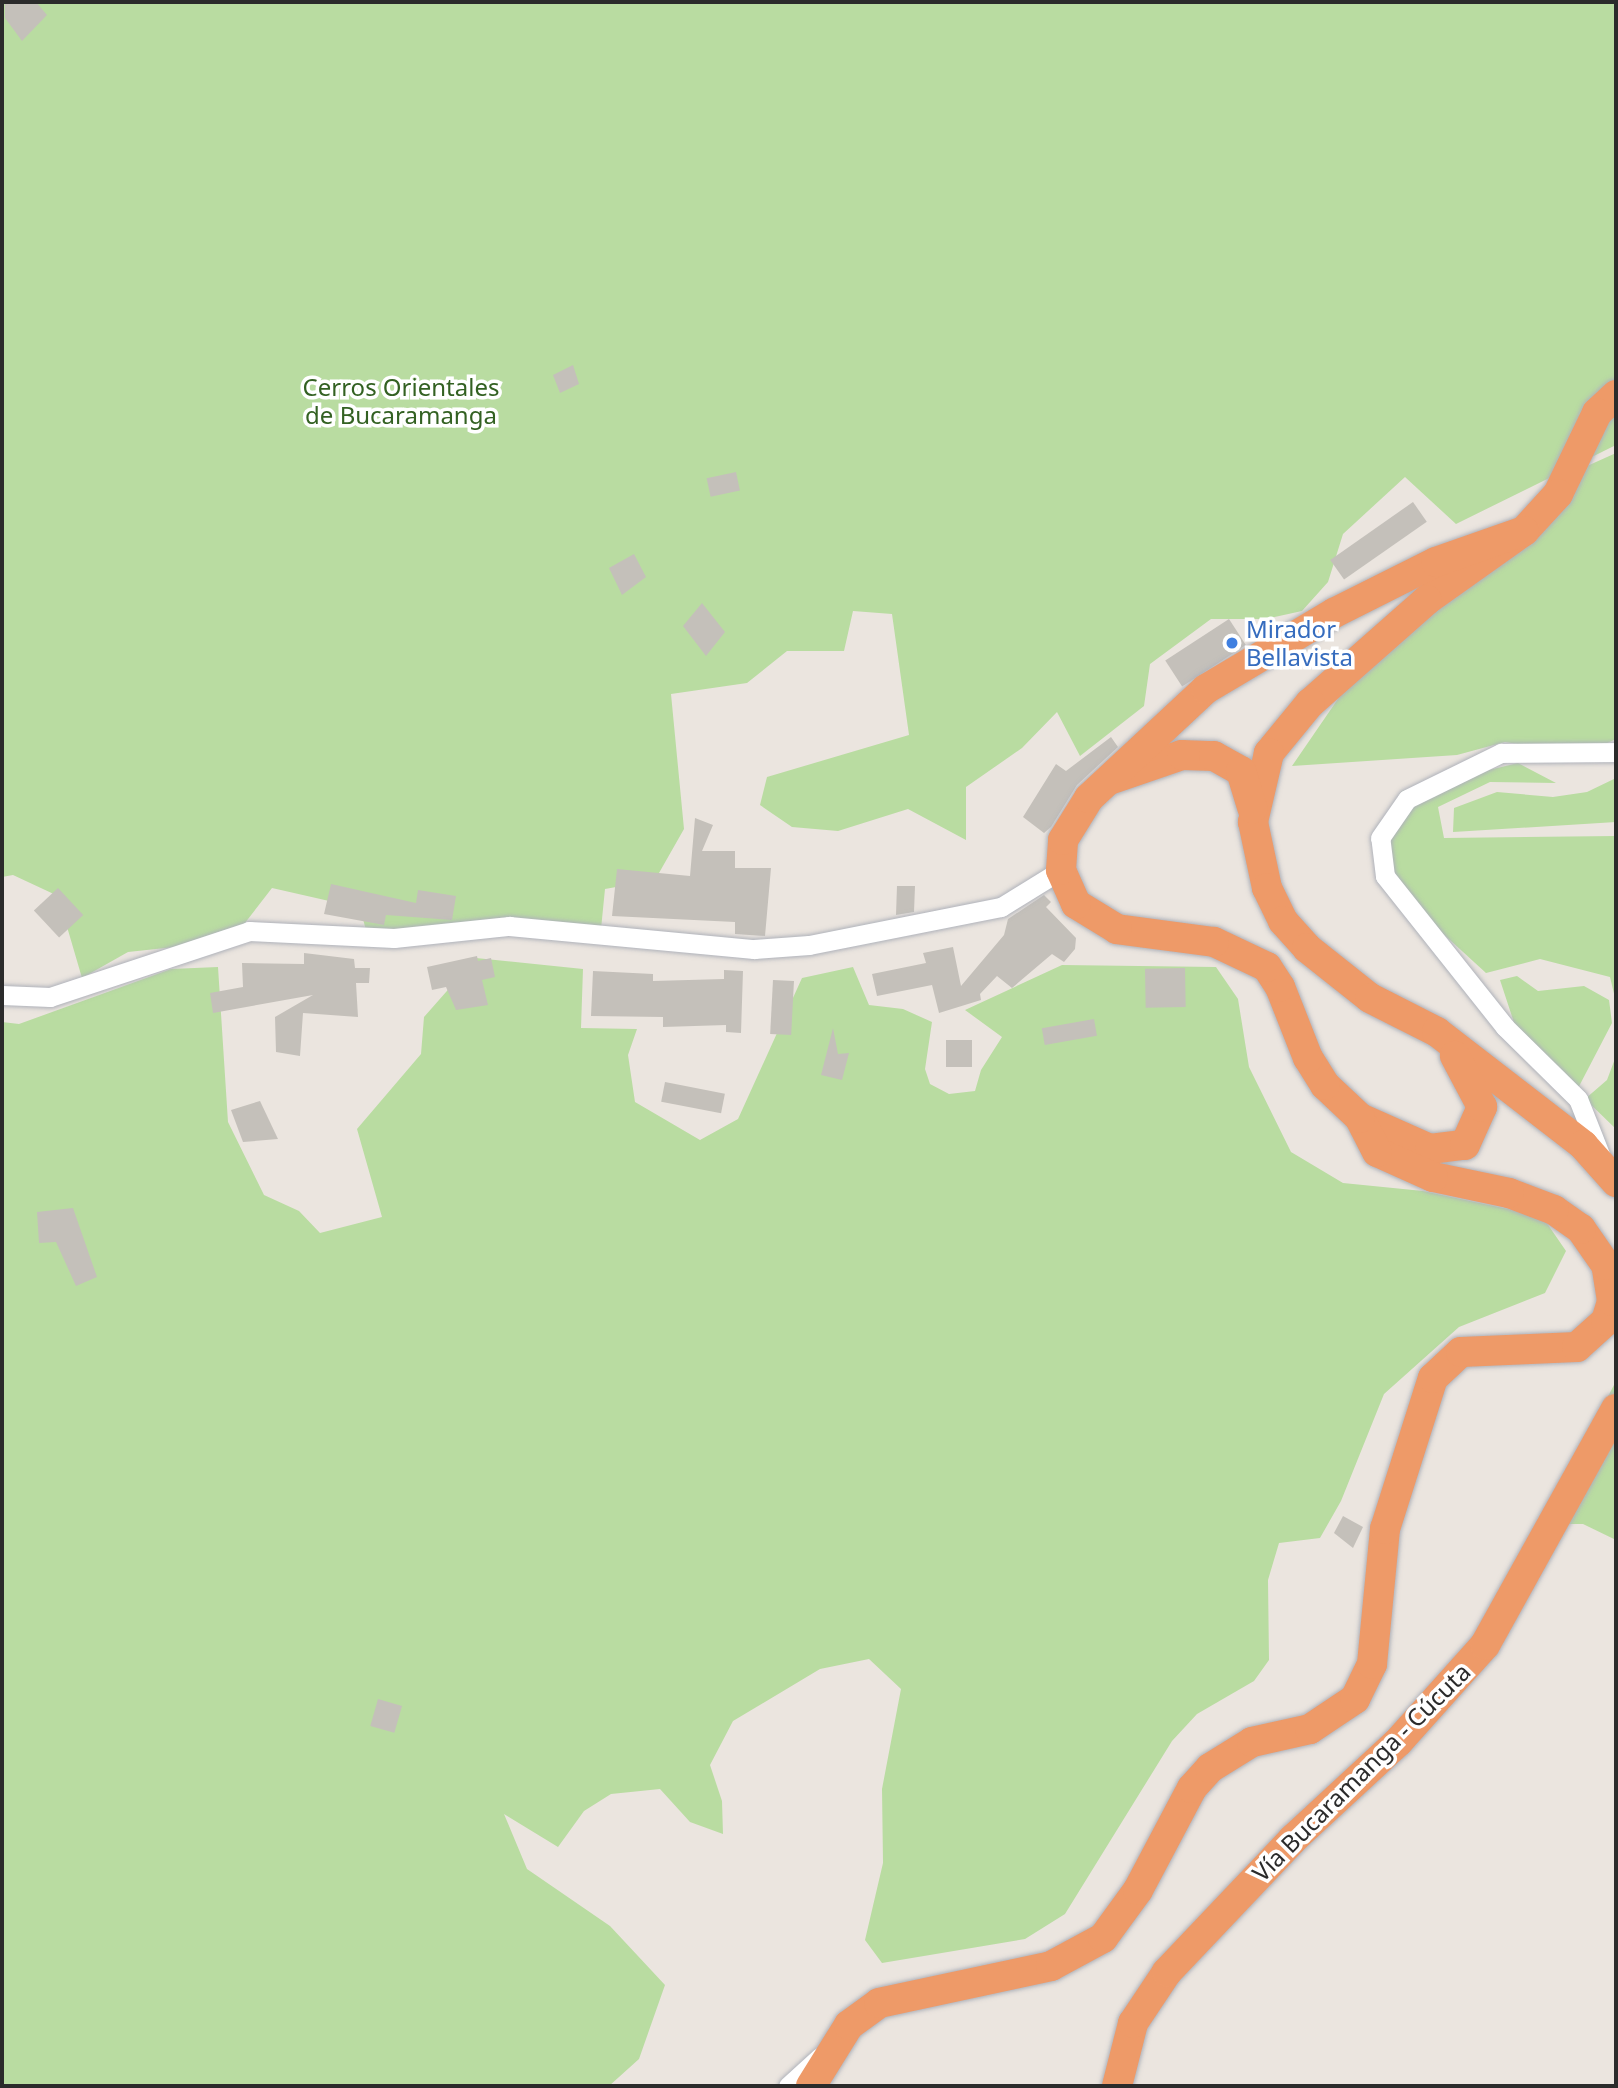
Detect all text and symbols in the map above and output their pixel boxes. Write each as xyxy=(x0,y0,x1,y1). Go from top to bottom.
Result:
park label: Cerros Orientales de Bucaramanga xyxy=(303,373,499,429)
place label: Mirador Bellavista xyxy=(1246,615,1353,671)
marker: Mirador Bellavista xyxy=(1224,635,1240,651)
street label: Vía Bucaramanga - Cúcuta xyxy=(1246,1657,1476,1887)

